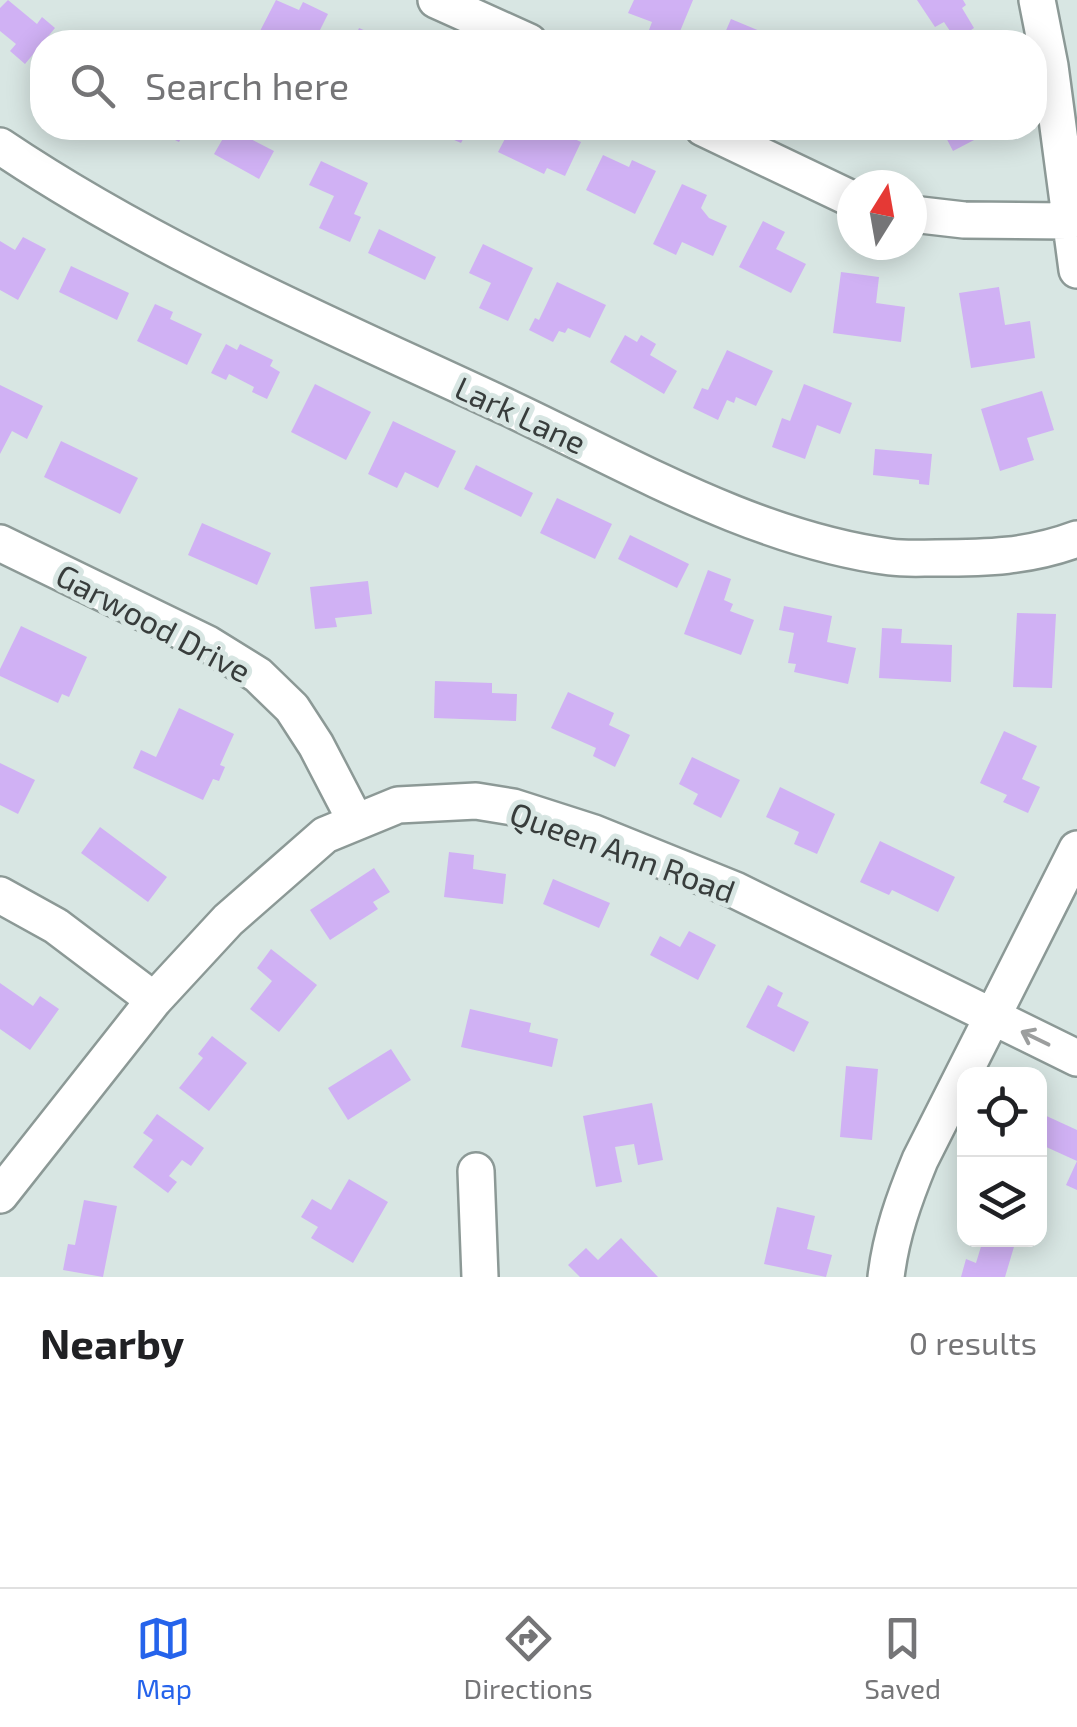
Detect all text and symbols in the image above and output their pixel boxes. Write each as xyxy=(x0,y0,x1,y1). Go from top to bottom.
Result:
search box xyxy=(30,30,1047,140)
icon: search xyxy=(65,58,120,113)
text: Search here xyxy=(145,62,349,108)
north arrow xyxy=(837,170,927,260)
street label: Lark Lane xyxy=(450,367,592,461)
street label: Garwood Drive xyxy=(50,555,258,689)
street label: Queen Ann Road xyxy=(505,793,741,910)
one-way arrow xyxy=(1020,1028,1050,1047)
map controls xyxy=(957,1067,1047,1247)
button: locate xyxy=(957,1067,1047,1157)
button: layers xyxy=(957,1157,1047,1247)
text: Nearby xyxy=(40,1317,184,1367)
text: 0 results xyxy=(909,1323,1037,1361)
tab: Map xyxy=(136,1611,192,1705)
tab: Directions xyxy=(464,1611,593,1705)
tab: Saved xyxy=(864,1611,941,1705)

